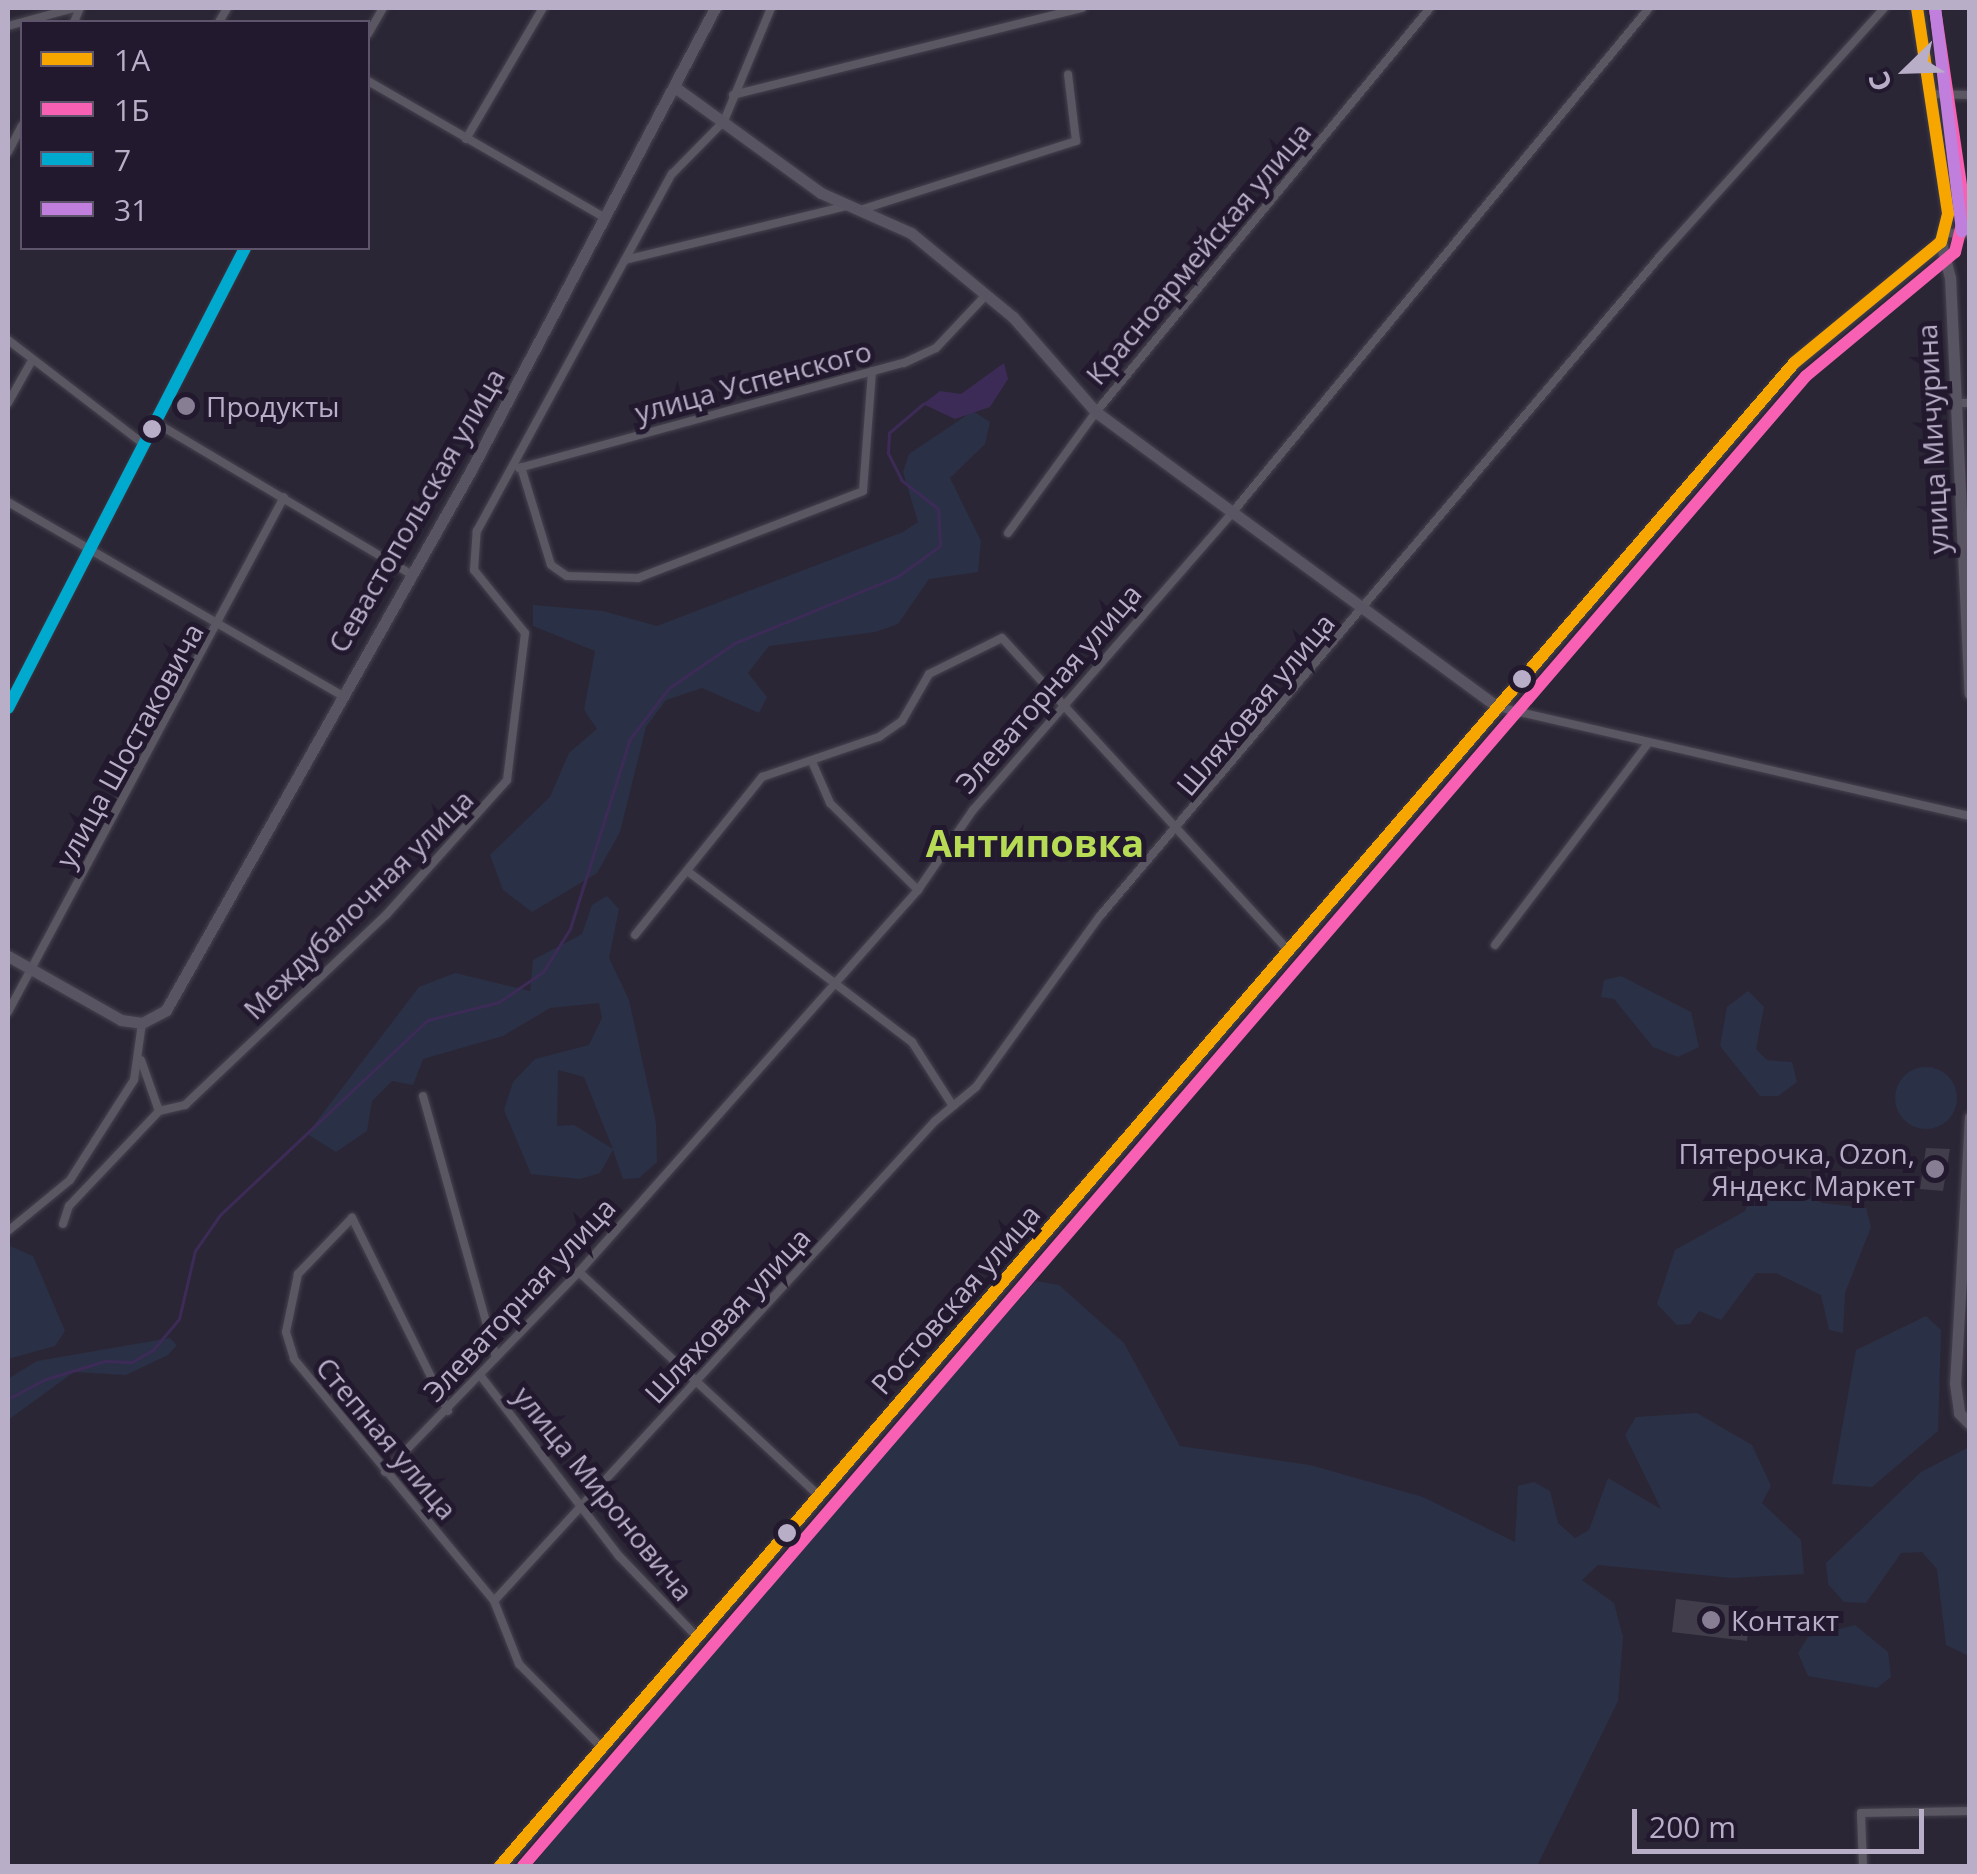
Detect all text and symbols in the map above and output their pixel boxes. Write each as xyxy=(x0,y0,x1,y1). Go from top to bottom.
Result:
legend xyxy=(20,20,370,250)
north arrow xyxy=(1857,20,1957,120)
text: 1А xyxy=(114,39,150,80)
text: С xyxy=(1858,66,1900,97)
text: 1Б xyxy=(114,89,150,130)
street label: Красноармейская улица xyxy=(1079,115,1317,391)
text: 7 xyxy=(114,139,131,180)
text: 31 xyxy=(114,189,148,230)
street label: улица Мичурина xyxy=(1909,323,1955,555)
street label: улица Успенского xyxy=(631,333,875,429)
street label: Севастопольская улица xyxy=(321,362,511,658)
place label: Продукты xyxy=(206,389,340,423)
marker: Продукты xyxy=(175,395,197,417)
unlabelled marker xyxy=(142,419,162,439)
street label: Элеваторная улица xyxy=(948,577,1148,799)
street label: Шляховая улица xyxy=(1169,606,1341,802)
street label: улица Шостаковича xyxy=(48,617,210,873)
unlabelled marker xyxy=(1512,669,1532,689)
street label: Междубалочная улица xyxy=(236,782,480,1026)
district label: Антиповка xyxy=(926,820,1144,866)
place label: Пятерочка, Ozon, Яндекс Маркет xyxy=(1679,1136,1915,1202)
marker: Пятерочка, Ozon, Яндекс Маркет xyxy=(1924,1158,1946,1180)
street label: Элеваторная улица xyxy=(416,1191,622,1407)
street label: Ростовская улица xyxy=(863,1197,1047,1401)
street label: Шляховая улица xyxy=(637,1220,817,1410)
street label: Степная улица xyxy=(310,1350,464,1526)
street label: улица Мироновича xyxy=(507,1379,701,1607)
unlabelled marker xyxy=(777,1523,797,1543)
place label: Контакт xyxy=(1731,1603,1839,1637)
marker: Контакт xyxy=(1700,1609,1722,1631)
scale bar xyxy=(1637,1789,1930,1851)
text: 200 m xyxy=(1649,1806,1736,1847)

